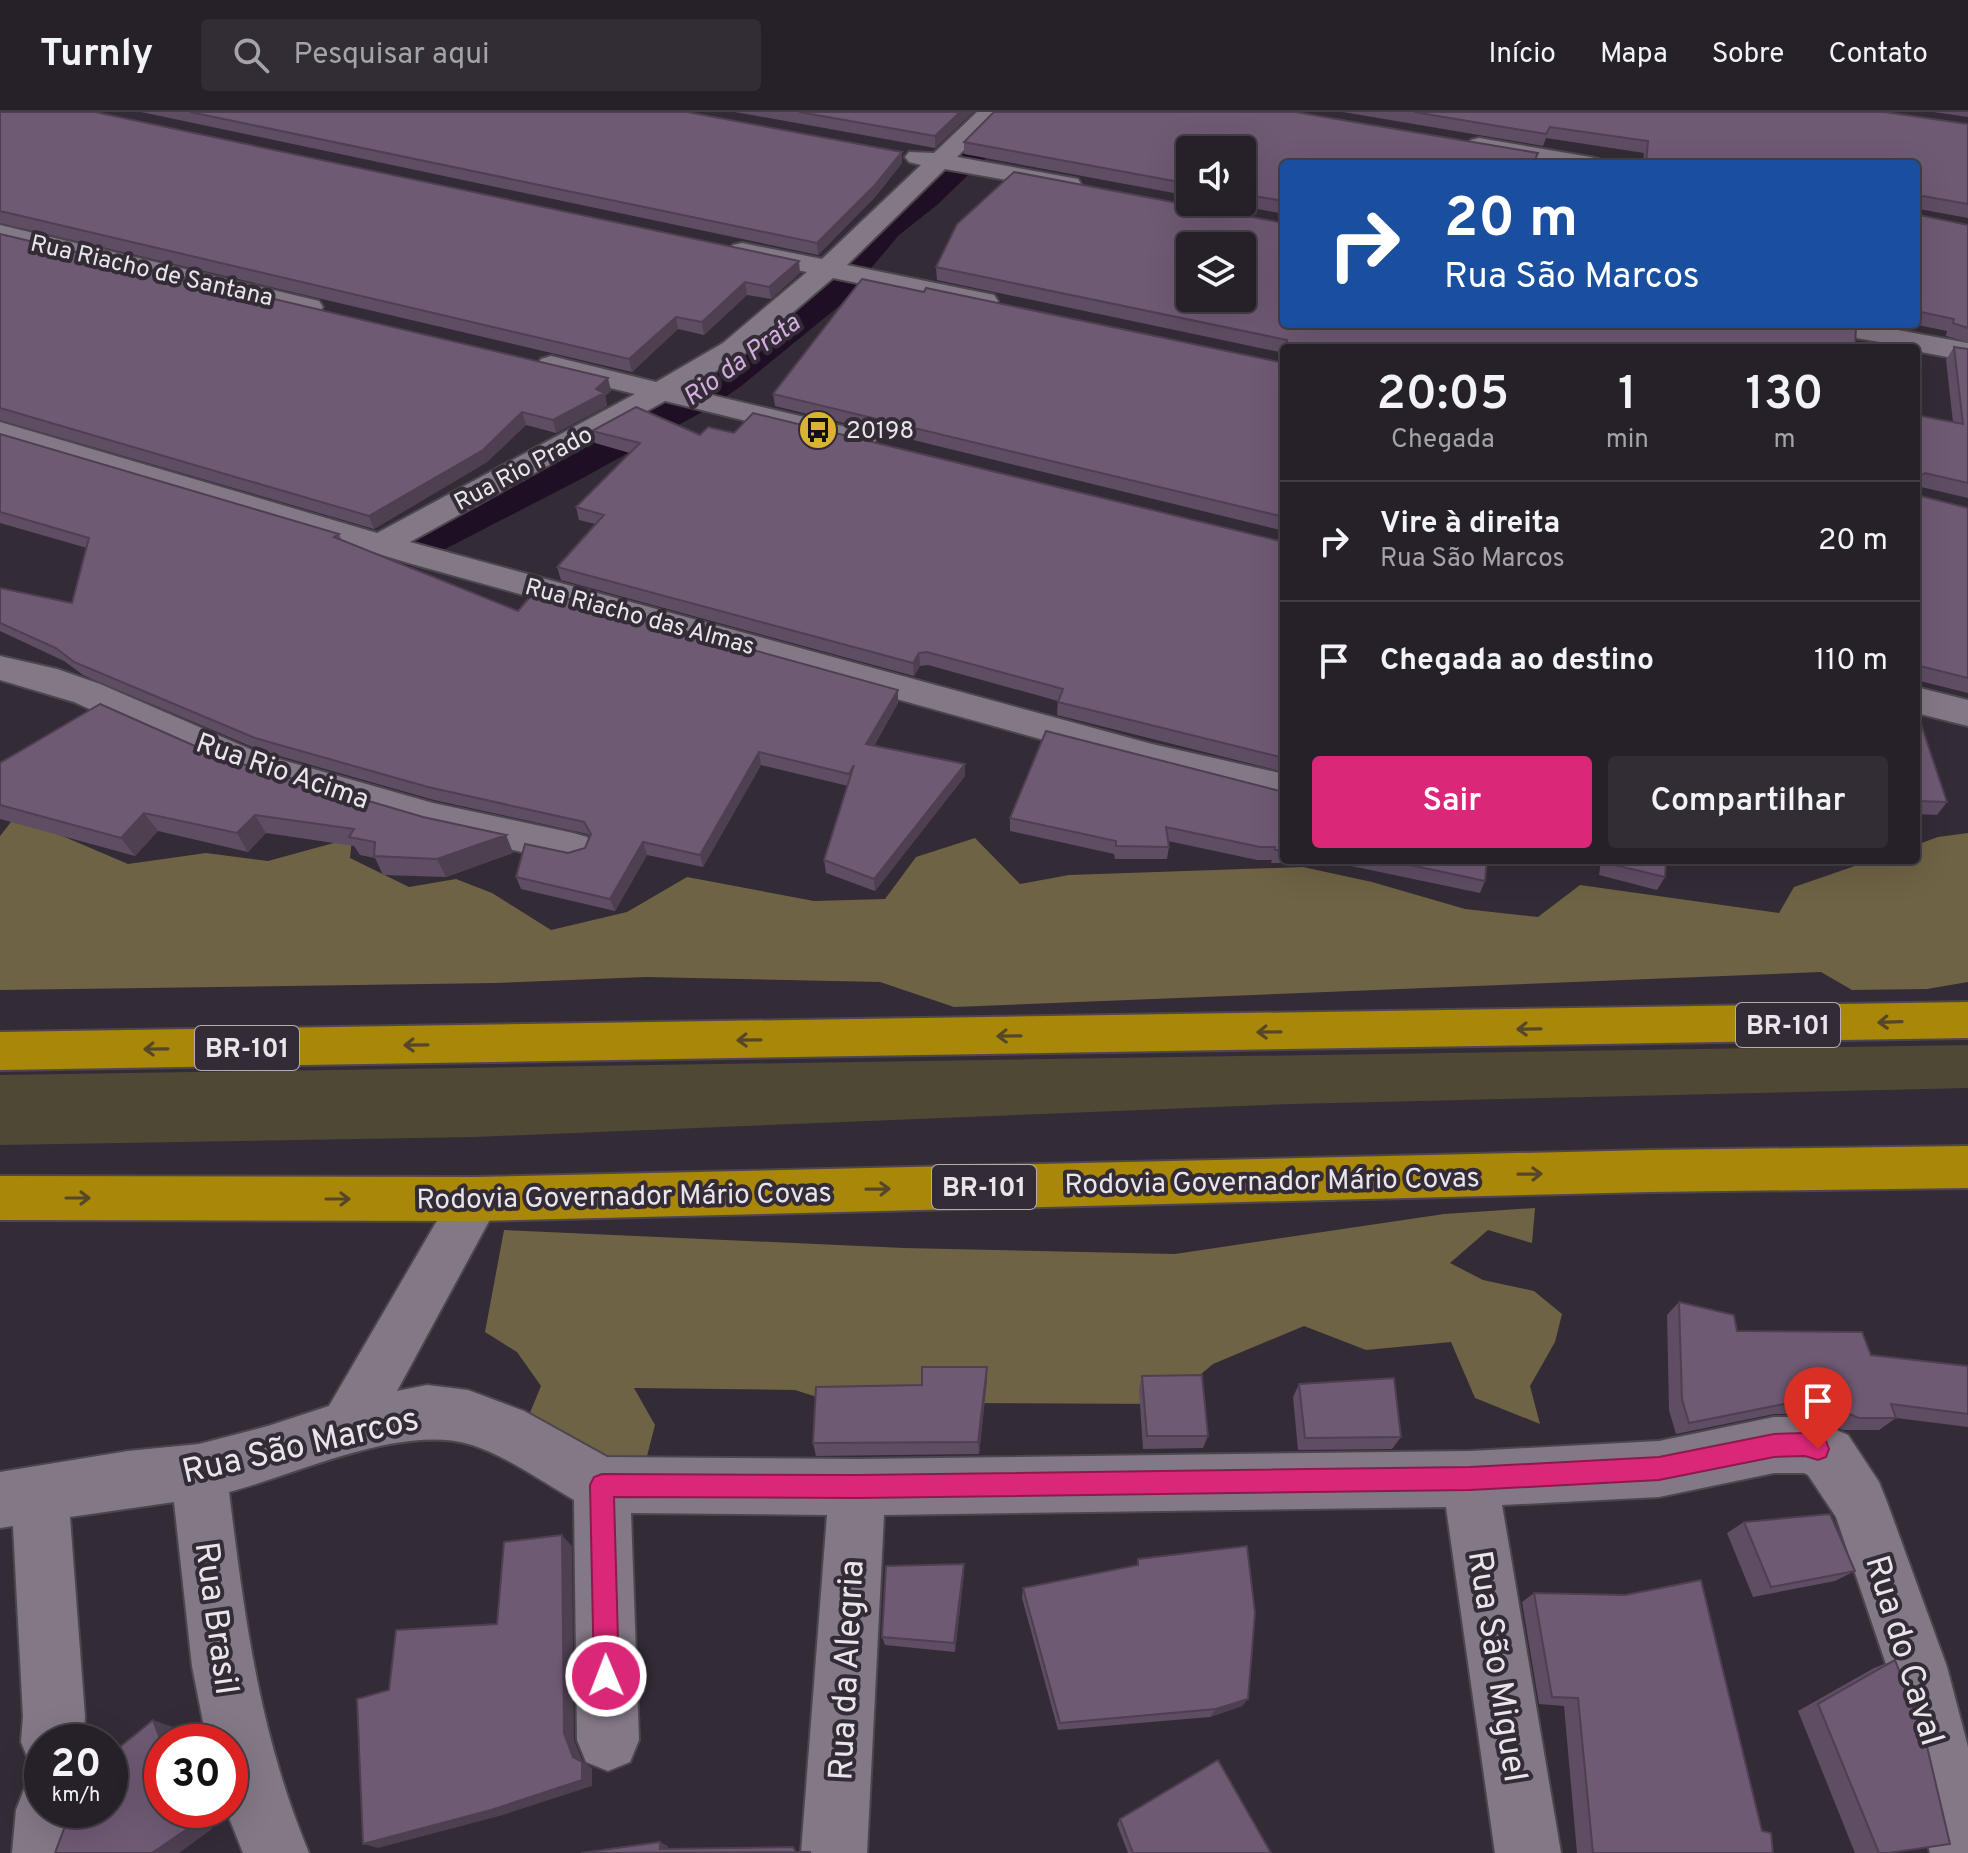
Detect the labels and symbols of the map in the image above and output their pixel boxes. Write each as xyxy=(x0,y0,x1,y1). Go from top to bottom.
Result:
street label: Rua Riacho de Santana xyxy=(27,229,276,314)
water label: Rio da Prata xyxy=(678,307,808,414)
bus stop icon: 20198 xyxy=(797,409,839,451)
place label: 20198 xyxy=(846,417,914,447)
street label: Rua Rio Prado xyxy=(450,421,598,519)
street label: Rua Riacho das Almas xyxy=(521,573,758,663)
street label: Rua Rio Acima xyxy=(191,726,373,819)
road number: BR-101 xyxy=(1736,1003,1840,1047)
one-way arrow xyxy=(1877,1015,1904,1030)
one-way arrow xyxy=(1516,1021,1543,1037)
one-way arrow xyxy=(1256,1025,1283,1040)
road number: BR-101 xyxy=(195,1026,299,1070)
one-way arrow xyxy=(996,1028,1023,1044)
one-way arrow xyxy=(736,1032,763,1048)
one-way arrow xyxy=(403,1038,430,1053)
one-way arrow xyxy=(143,1041,170,1057)
street label: Rodovia Governador Mário Covas xyxy=(1064,1161,1480,1205)
road number: BR-101 xyxy=(932,1165,1036,1209)
one-way arrow xyxy=(1516,1166,1543,1182)
street label: Rodovia Governador Mário Covas xyxy=(416,1176,832,1220)
one-way arrow xyxy=(864,1182,891,1197)
one-way arrow xyxy=(64,1190,91,1206)
one-way arrow xyxy=(324,1191,351,1207)
pin xyxy=(1784,1367,1852,1449)
street label: Rua São Marcos xyxy=(178,1399,423,1496)
street label: Rua Brasil xyxy=(183,1539,247,1698)
street label: Rua São Miguel xyxy=(1456,1548,1535,1785)
street label: Rua do Caval xyxy=(1853,1551,1952,1751)
street label: Rua da Alegria xyxy=(821,1559,876,1782)
position arrow xyxy=(564,1634,648,1718)
speed limit sign: 30 xyxy=(144,1724,248,1828)

